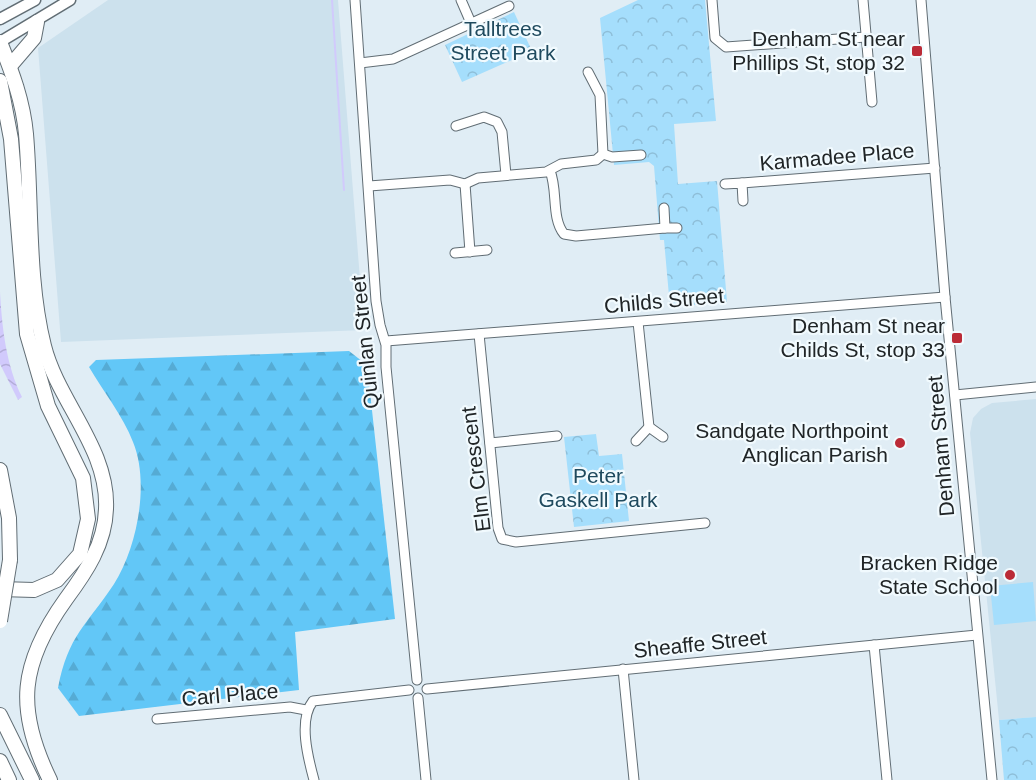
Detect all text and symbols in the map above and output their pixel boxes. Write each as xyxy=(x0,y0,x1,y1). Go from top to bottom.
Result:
park label: Talltrees Street Park xyxy=(450,17,556,64)
place label: Denham St near Phillips St, stop 32 xyxy=(732,27,905,74)
marker: Denham St near Phillips St, stop 32 xyxy=(910,44,924,58)
street label: Karmadee Place xyxy=(759,138,915,175)
street label: Quinlan Street xyxy=(346,274,383,410)
street label: Childs Street xyxy=(603,284,725,317)
place label: Denham St near Childs St, stop 33 xyxy=(780,314,945,361)
marker: Denham St near Childs St, stop 33 xyxy=(950,331,964,345)
street label: Denham Street xyxy=(923,375,958,517)
street label: Elm Crescent xyxy=(456,405,495,533)
place label: Sandgate Northpoint Anglican Parish xyxy=(695,419,888,466)
marker: Sandgate Northpoint Anglican Parish xyxy=(893,436,907,450)
park label: Peter Gaskell Park xyxy=(538,464,658,511)
place label: Bracken Ridge State School xyxy=(860,551,998,598)
marker: Bracken Ridge State School xyxy=(1003,568,1017,582)
street label: Sheaffe Street xyxy=(632,625,768,662)
street label: Carl Place xyxy=(181,679,279,710)

